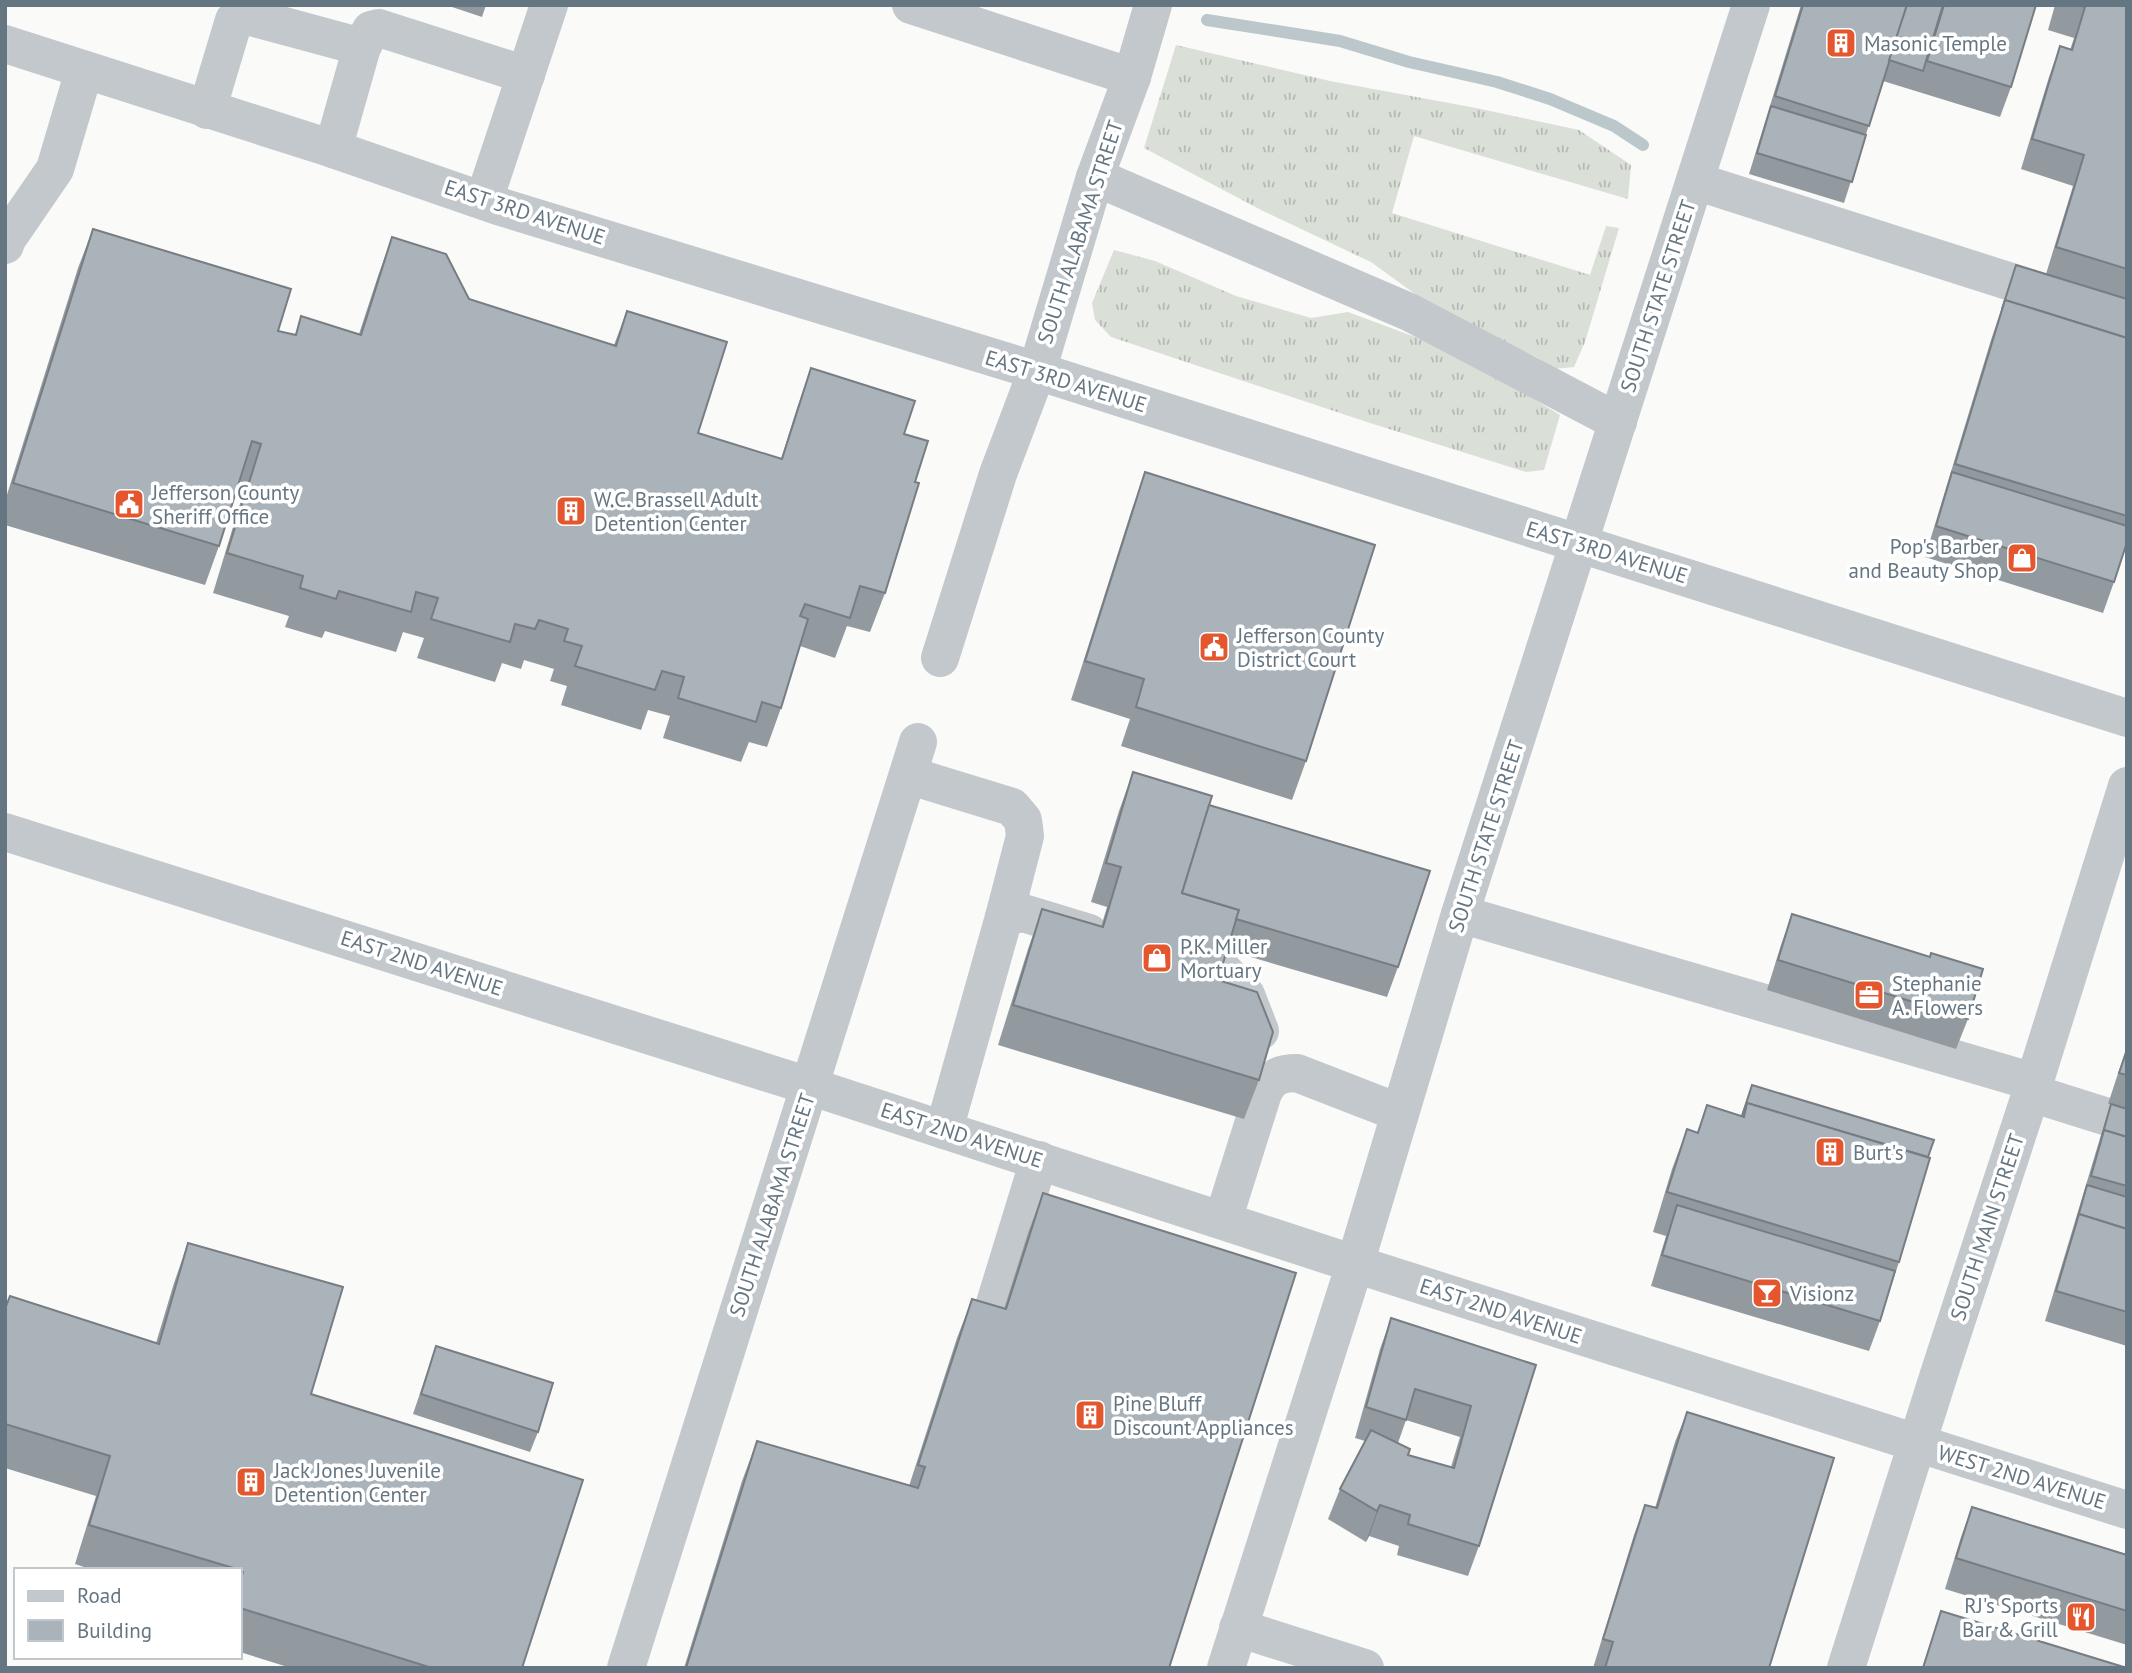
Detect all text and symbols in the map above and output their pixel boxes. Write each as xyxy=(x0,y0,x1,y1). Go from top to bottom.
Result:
building icon: Masonic Temple xyxy=(1824,26,1858,60)
place label: Masonic Temple xyxy=(1864,30,2007,57)
street label: SOUTH ALABAMA STREET xyxy=(1031,117,1129,347)
street label: EAST 3RD AVENUE xyxy=(441,173,609,251)
street label: SOUTH STATE STREET xyxy=(1614,196,1702,396)
street label: EAST 3RD AVENUE xyxy=(982,344,1150,418)
place label: Jefferson County Sheriff Office xyxy=(151,479,299,530)
place label: W.C. Brassell Adult Detention Center xyxy=(594,486,758,537)
public building icon: Jefferson County Sheriff Office xyxy=(112,487,146,521)
building icon: W.C. Brassell Adult Detention Center xyxy=(554,494,588,528)
street label: EAST 3RD AVENUE xyxy=(1523,515,1691,589)
place label: Pop's Barber and Beauty Shop xyxy=(1849,533,1999,584)
shop icon: Pop's Barber and Beauty Shop xyxy=(2005,541,2039,575)
place label: Jefferson County District Court xyxy=(1236,622,1384,673)
public building icon: Jefferson County District Court xyxy=(1197,630,1231,664)
street label: SOUTH STATE STREET xyxy=(1442,736,1530,936)
street label: EAST 2ND AVENUE xyxy=(337,924,507,1002)
place label: P.K. Miller Mortuary xyxy=(1180,933,1267,984)
shop icon: P.K. Miller Mortuary xyxy=(1140,941,1174,975)
place label: Stephanie A. Flowers xyxy=(1892,970,1983,1021)
office icon: Stephanie A. Flowers xyxy=(1852,978,1886,1012)
street label: SOUTH ALABAMA STREET xyxy=(723,1090,821,1320)
street label: EAST 2ND AVENUE xyxy=(877,1096,1047,1174)
street label: SOUTH MAIN STREET xyxy=(1944,1130,2030,1324)
building icon: Burt's xyxy=(1813,1135,1847,1169)
place label: Burt's xyxy=(1853,1139,1904,1166)
street label: EAST 2ND AVENUE xyxy=(1416,1272,1586,1350)
bar icon: Visionz xyxy=(1750,1276,1784,1310)
place label: Visionz xyxy=(1789,1280,1854,1307)
place label: Pine Bluff Discount Appliances xyxy=(1113,1390,1293,1441)
building icon: Pine Bluff Discount Appliances xyxy=(1073,1398,1107,1432)
street label: WEST 2ND AVENUE xyxy=(1935,1439,2109,1515)
place label: Jack Jones Juvenile Detention Center xyxy=(273,1457,441,1508)
building icon: Jack Jones Juvenile Detention Center xyxy=(234,1465,268,1499)
legend xyxy=(14,1568,242,1659)
text: Road xyxy=(77,1582,121,1609)
place label: RJ's Sports Bar & Grill xyxy=(1962,1592,2058,1643)
restaurant icon: RJ's Sports Bar & Grill xyxy=(2064,1600,2098,1634)
text: Building xyxy=(77,1617,152,1644)

